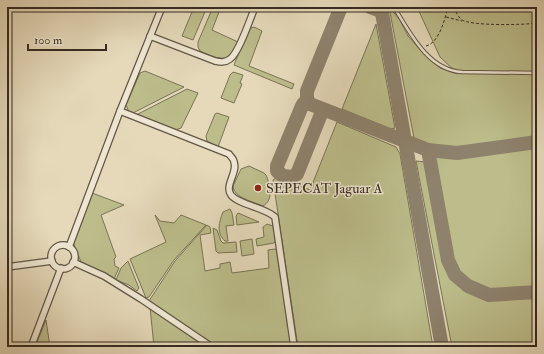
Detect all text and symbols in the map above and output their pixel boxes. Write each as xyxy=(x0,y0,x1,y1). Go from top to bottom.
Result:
scale bar xyxy=(28,26,106,52)
text: 100 m xyxy=(34,33,63,48)
place label: SEPECAT Jaguar A xyxy=(266,180,382,197)
marker: SEPECAT Jaguar A xyxy=(253,183,263,193)

